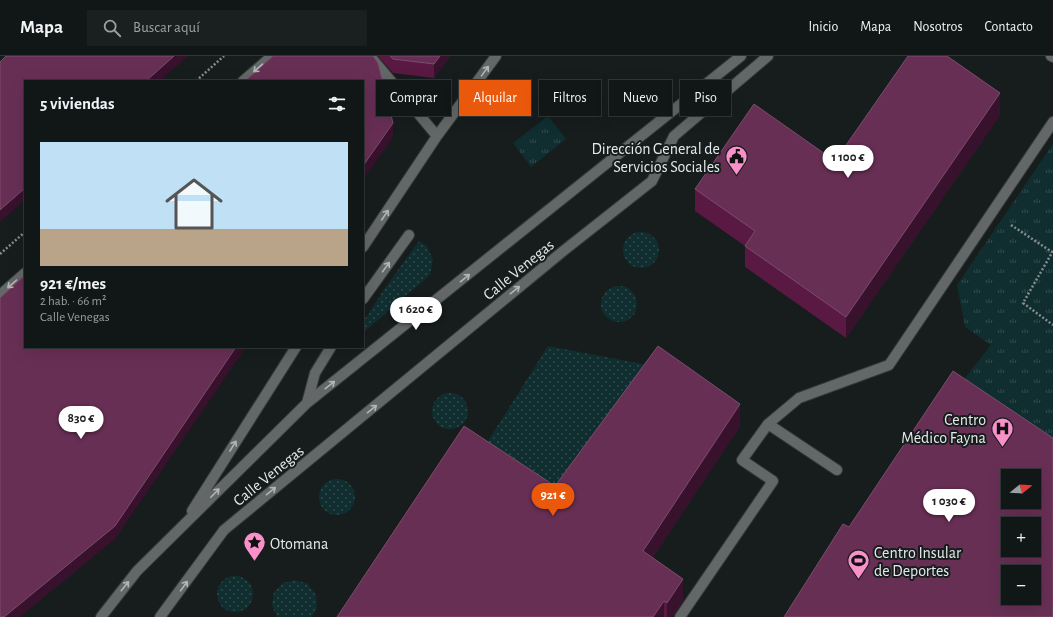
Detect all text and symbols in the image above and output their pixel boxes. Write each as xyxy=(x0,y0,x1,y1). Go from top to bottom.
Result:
search box xyxy=(87,10,367,46)
icon: search xyxy=(101,17,123,39)
text: Mapa xyxy=(20,18,63,37)
text: Buscar aquí xyxy=(133,20,200,35)
text: Inicio xyxy=(808,20,838,34)
text: Mapa xyxy=(860,20,891,34)
text: Nosotros xyxy=(913,20,963,34)
text: Contacto xyxy=(985,20,1033,34)
one-way arrow xyxy=(252,64,263,73)
one-way arrow xyxy=(481,66,489,77)
chip: Comprar xyxy=(376,80,451,116)
chip: Alquilar xyxy=(459,80,531,116)
chip: Filtros xyxy=(539,80,601,116)
chip: Nuevo xyxy=(609,80,672,116)
chip: Piso xyxy=(680,80,731,116)
icon: filters xyxy=(326,93,348,115)
text: 5 viviendas xyxy=(40,95,115,112)
place label: Dirección General de Servicios Sociales xyxy=(592,141,720,175)
public building icon: Dirección General de Servicios Sociales xyxy=(723,144,749,177)
pin: 1 100 € xyxy=(811,145,885,179)
text: 1 100 € xyxy=(832,151,864,164)
icon: home xyxy=(158,168,230,240)
one-way arrow xyxy=(381,209,389,220)
street label: Calle Venegas xyxy=(480,237,557,303)
one-way arrow xyxy=(382,262,390,273)
one-way arrow xyxy=(459,273,470,282)
text: 921 €/mes xyxy=(40,275,106,292)
one-way arrow xyxy=(7,280,18,289)
one-way arrow xyxy=(510,286,521,295)
text: 2 hab. · 66 m² xyxy=(40,295,106,308)
pin: 1 620 € xyxy=(379,297,453,331)
text: 1 620 € xyxy=(399,303,433,316)
text: Calle Venegas xyxy=(40,311,110,324)
one-way arrow xyxy=(324,380,335,389)
one-way arrow xyxy=(366,404,377,413)
pin: 830 € xyxy=(53,406,109,440)
text: 830 € xyxy=(68,412,94,425)
place label: Centro Médico Fayna xyxy=(901,412,986,447)
hospital icon: Centro Médico Fayna xyxy=(989,415,1015,448)
one-way arrow xyxy=(230,440,238,452)
street label: Calle Venegas xyxy=(230,443,307,509)
north arrow xyxy=(1001,469,1041,509)
map controls xyxy=(1001,469,1041,605)
pin: 921 € xyxy=(525,483,581,517)
one-way arrow xyxy=(266,487,277,496)
one-way arrow xyxy=(210,489,220,498)
text: 921 € xyxy=(540,489,566,502)
pin: 1 030 € xyxy=(912,489,986,523)
text: 1 030 € xyxy=(932,495,966,508)
button: + xyxy=(1001,517,1041,557)
place icon: Otomana xyxy=(242,530,268,563)
place label: Otomana xyxy=(270,536,328,552)
place label: Centro Insular de Deportes xyxy=(874,545,962,579)
sports icon: Centro Insular de Deportes xyxy=(845,548,871,581)
button: − xyxy=(1001,565,1041,605)
one-way arrow xyxy=(120,581,129,592)
one-way arrow xyxy=(180,581,188,592)

